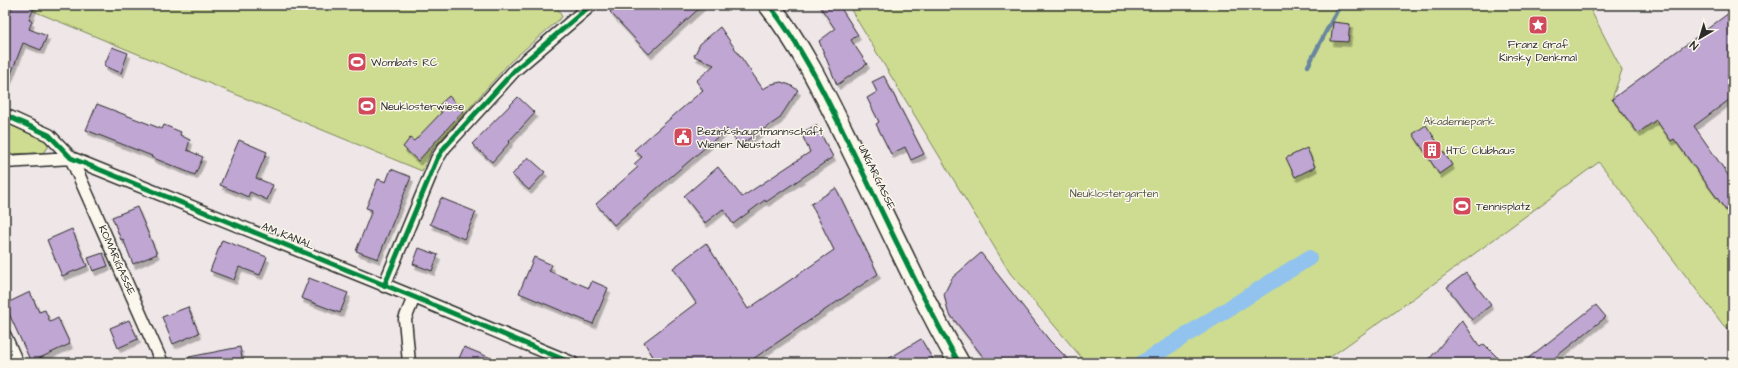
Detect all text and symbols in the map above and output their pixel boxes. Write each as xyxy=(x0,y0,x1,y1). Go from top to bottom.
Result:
place icon: Franz Graf Kinsky Denkmal xyxy=(1527,14,1549,36)
north arrow xyxy=(1680,18,1720,58)
place label: Franz Graf Kinsky Denkmal xyxy=(1499,37,1577,66)
text: N xyxy=(1687,37,1701,54)
sports icon: Wombats RC xyxy=(346,51,368,73)
place label: Wombats RC xyxy=(371,55,438,70)
sports icon: Neuklosterwiese xyxy=(356,95,378,117)
place label: Neuklosterwiese xyxy=(381,99,464,114)
park label: Akademiepark xyxy=(1423,114,1495,129)
place label: Bezirkshauptmannschaft Wiener Neustadt xyxy=(697,124,824,152)
public building icon: Bezirkshauptmannschaft Wiener Neustadt xyxy=(672,126,694,148)
building icon: HTC Clubhaus xyxy=(1421,139,1443,161)
street label: UNGARGASSE xyxy=(855,142,899,213)
place label: HTC Clubhaus xyxy=(1446,143,1516,158)
park label: Neuklostergarten xyxy=(1070,186,1159,202)
sports icon: Tennisplatz xyxy=(1451,195,1473,217)
place label: Tennisplatz xyxy=(1476,199,1531,214)
street label: AM KANAL xyxy=(259,219,317,254)
street label: KOMARIGASSE xyxy=(95,223,139,298)

